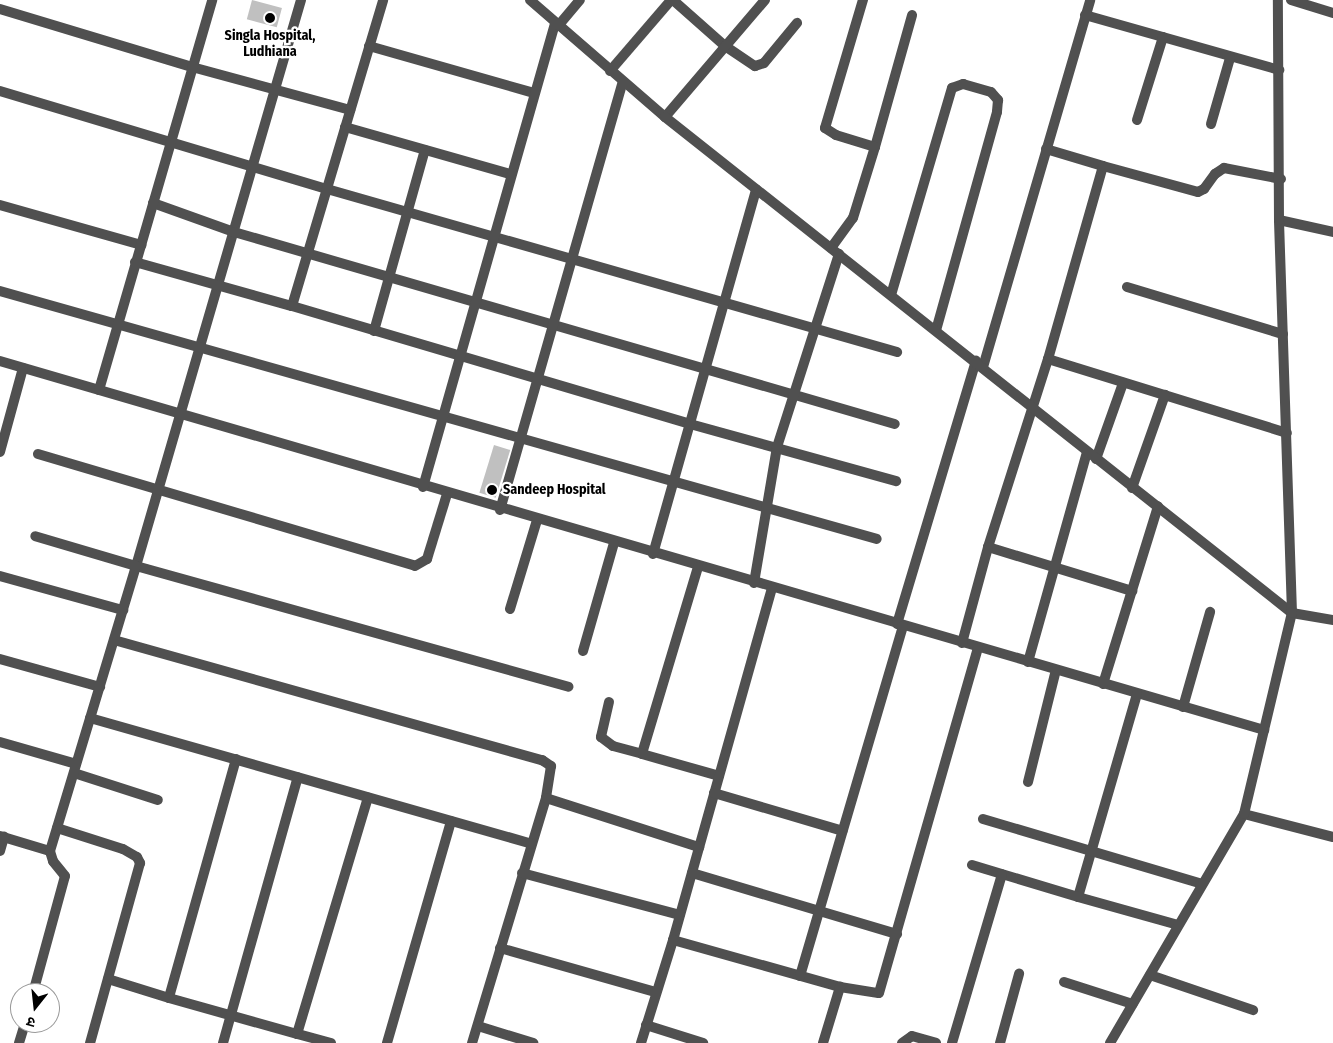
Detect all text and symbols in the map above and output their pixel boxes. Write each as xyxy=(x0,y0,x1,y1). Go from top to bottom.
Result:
marker: Singla Hospital, Ludhiana xyxy=(263,11,277,25)
place label: Singla Hospital, Ludhiana xyxy=(225,28,315,60)
place label: Sandeep Hospital xyxy=(503,482,606,498)
marker: Sandeep Hospital xyxy=(485,483,499,497)
north arrow xyxy=(10,983,60,1033)
text: उ xyxy=(25,1013,37,1031)

